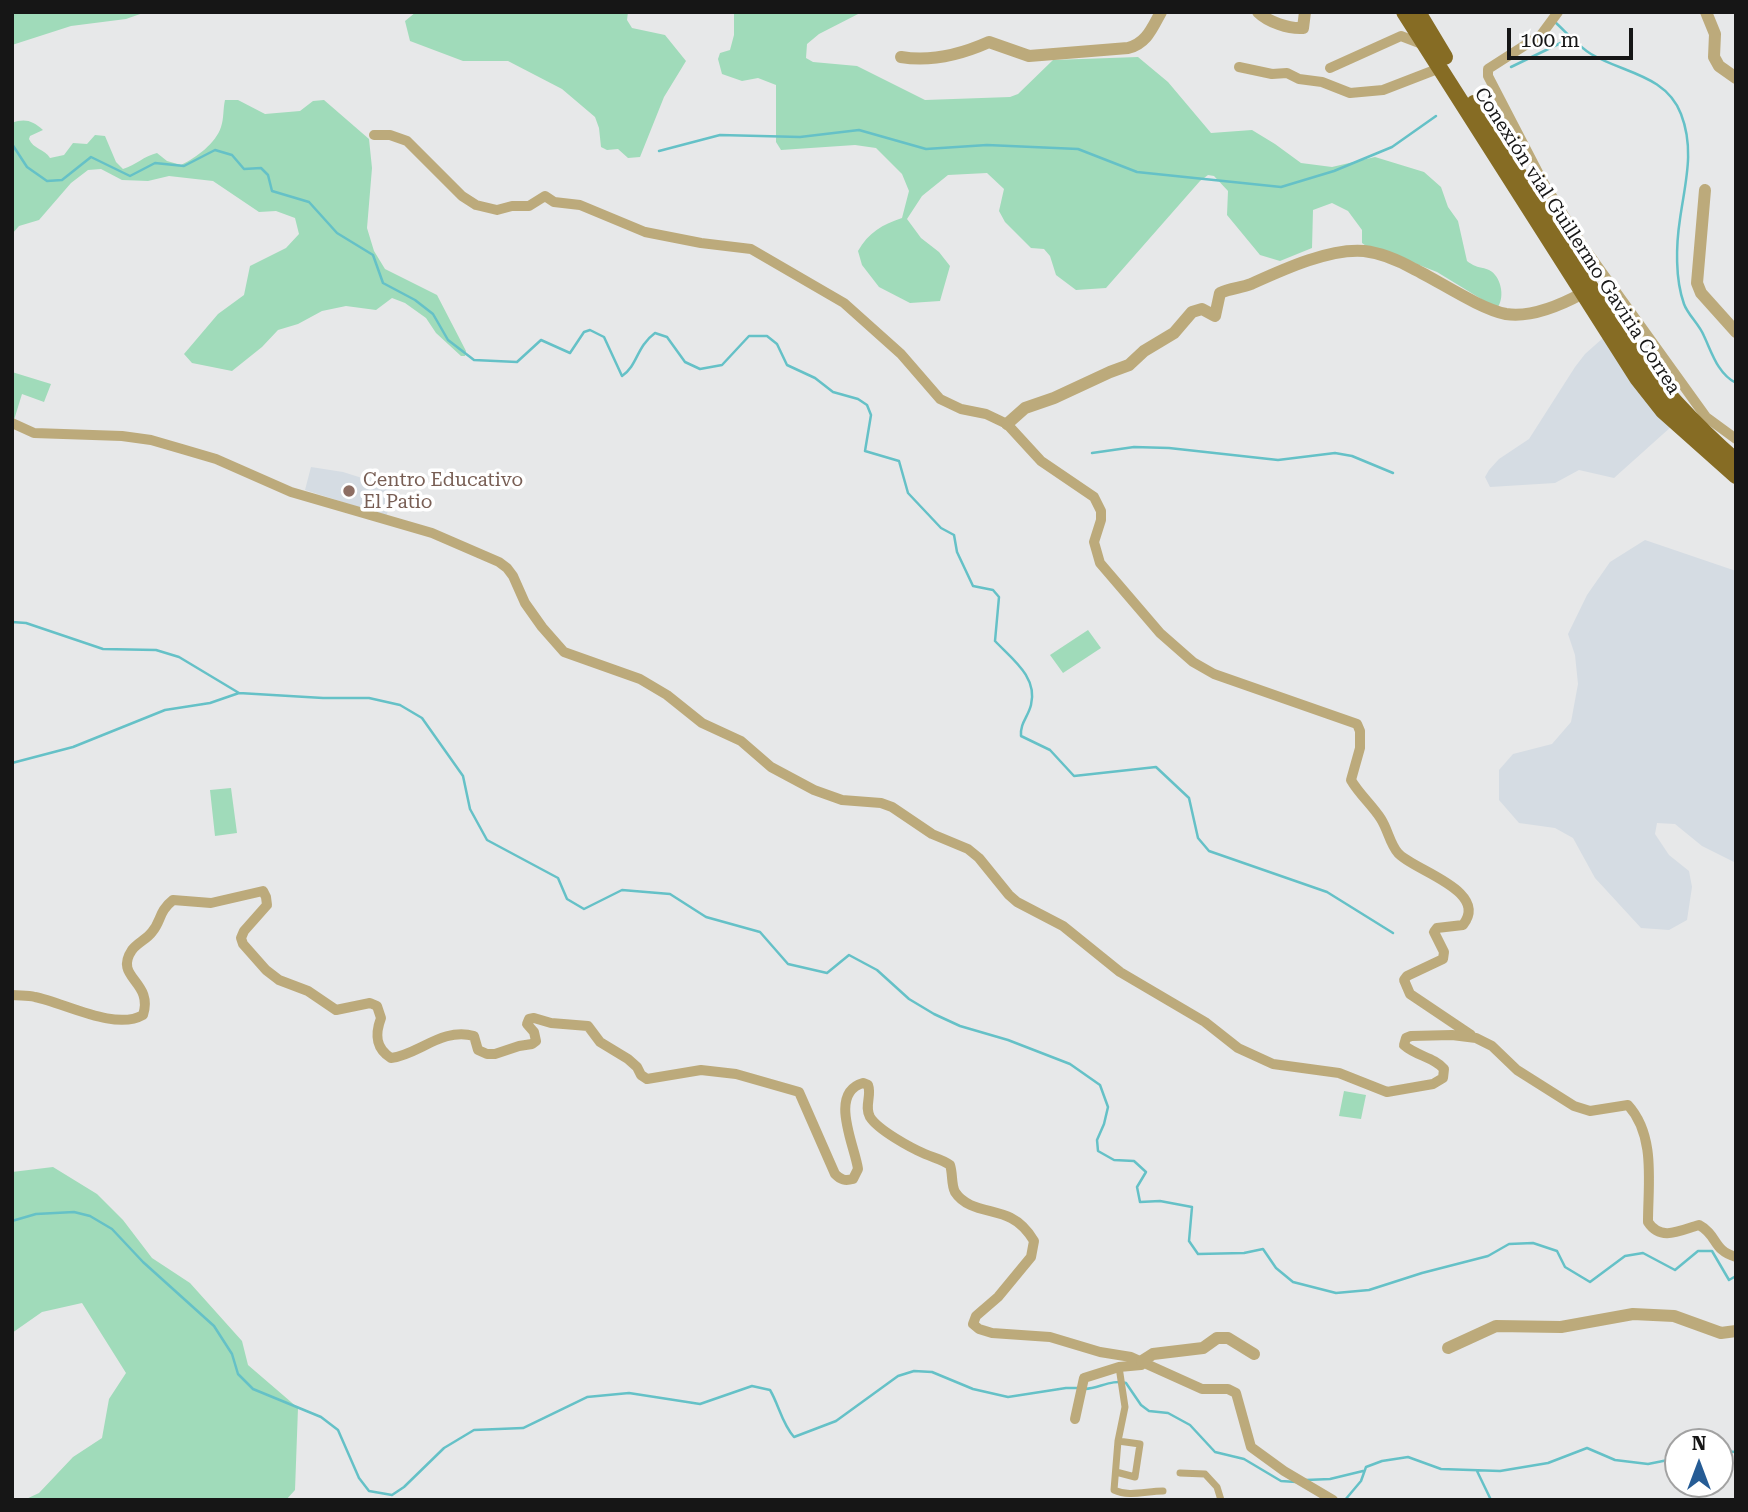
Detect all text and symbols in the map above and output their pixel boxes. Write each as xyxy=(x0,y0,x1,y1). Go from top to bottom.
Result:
scale bar xyxy=(1510,14,1636,58)
text: 100 m xyxy=(1520,28,1580,52)
street label: Conexión vial Guillermo Gaviria Correa xyxy=(1469,83,1685,399)
place label: Centro Educativo El Patio xyxy=(363,469,523,513)
marker: Centro Educativo El Patio xyxy=(341,483,357,499)
north arrow xyxy=(1664,1428,1734,1498)
text: N xyxy=(1692,1432,1706,1455)

